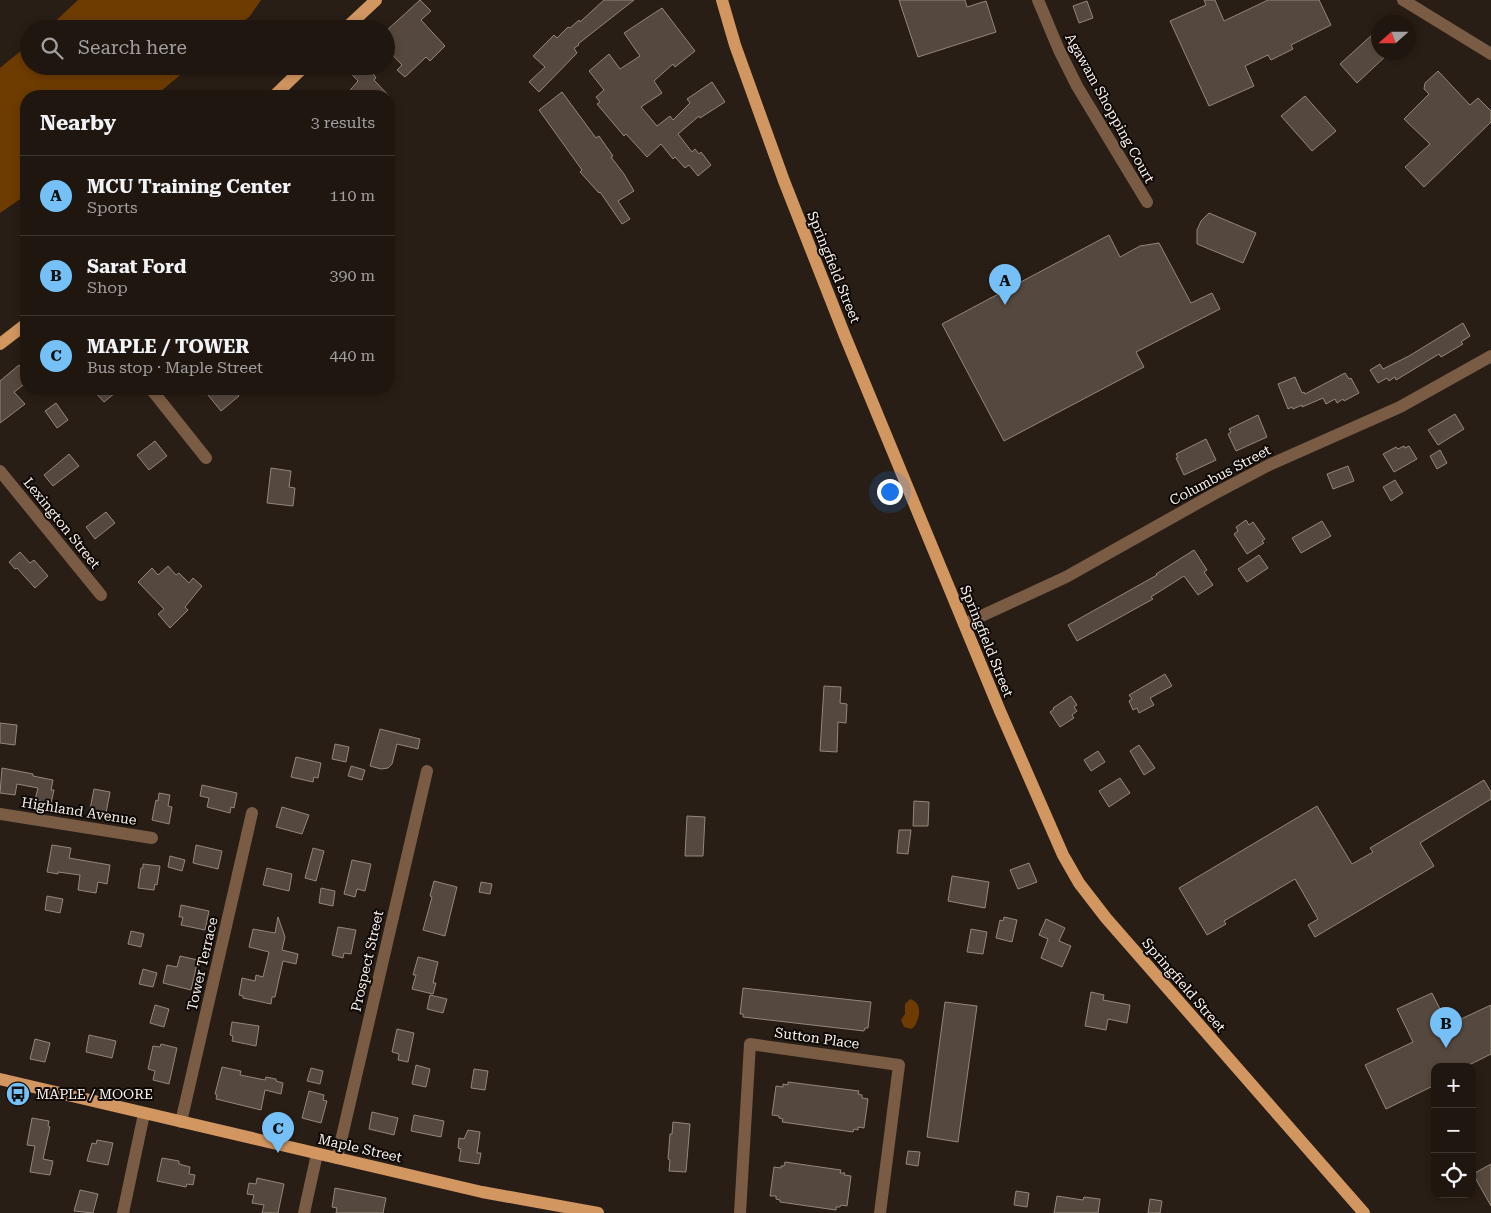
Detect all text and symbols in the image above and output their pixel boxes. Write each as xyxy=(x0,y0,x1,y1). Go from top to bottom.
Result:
north arrow xyxy=(1371,15,1416,60)
search box xyxy=(20,20,395,75)
street label: Agawam Shopping Court xyxy=(1062,30,1158,186)
icon: search xyxy=(38,34,66,62)
text: Search here xyxy=(78,36,187,59)
text: Nearby xyxy=(40,111,116,135)
text: 3 results xyxy=(311,113,375,132)
text: MCU Training Center xyxy=(87,175,291,198)
text: A xyxy=(50,186,62,205)
text: 110 m xyxy=(329,186,375,205)
text: Sports xyxy=(87,198,138,217)
street label: Springfield Street xyxy=(804,209,864,325)
text: Sarat Ford xyxy=(87,255,186,278)
pin: A xyxy=(989,264,1021,305)
text: B xyxy=(50,266,62,285)
text: 390 m xyxy=(329,266,375,285)
text: Shop xyxy=(87,278,128,297)
text: MAPLE / TOWER xyxy=(87,335,249,358)
text: C xyxy=(50,346,62,365)
text: 440 m xyxy=(329,346,375,365)
text: Bus stop · Maple Street xyxy=(87,358,263,377)
street label: Columbus Street xyxy=(1167,442,1273,508)
street label: Lexington Street xyxy=(20,474,104,572)
your location xyxy=(877,479,903,505)
street label: Springfield Street xyxy=(957,583,1017,699)
street label: Highland Avenue xyxy=(20,794,138,828)
street label: Prospect Street xyxy=(348,909,386,1013)
street label: Tower Terrace xyxy=(183,915,221,1012)
street label: Springfield Street xyxy=(1139,935,1229,1035)
pin: B xyxy=(1430,1007,1462,1048)
street label: Sutton Place xyxy=(774,1024,861,1052)
map controls xyxy=(1431,1063,1476,1198)
button: + xyxy=(1431,1063,1476,1108)
bus stop icon: MAPLE / MOORE xyxy=(5,1081,31,1107)
place label: MAPLE / MOORE xyxy=(36,1086,153,1102)
button: − xyxy=(1431,1108,1476,1153)
pin: C xyxy=(262,1112,294,1153)
street label: Maple Street xyxy=(316,1131,404,1165)
button: locate xyxy=(1431,1153,1476,1198)

